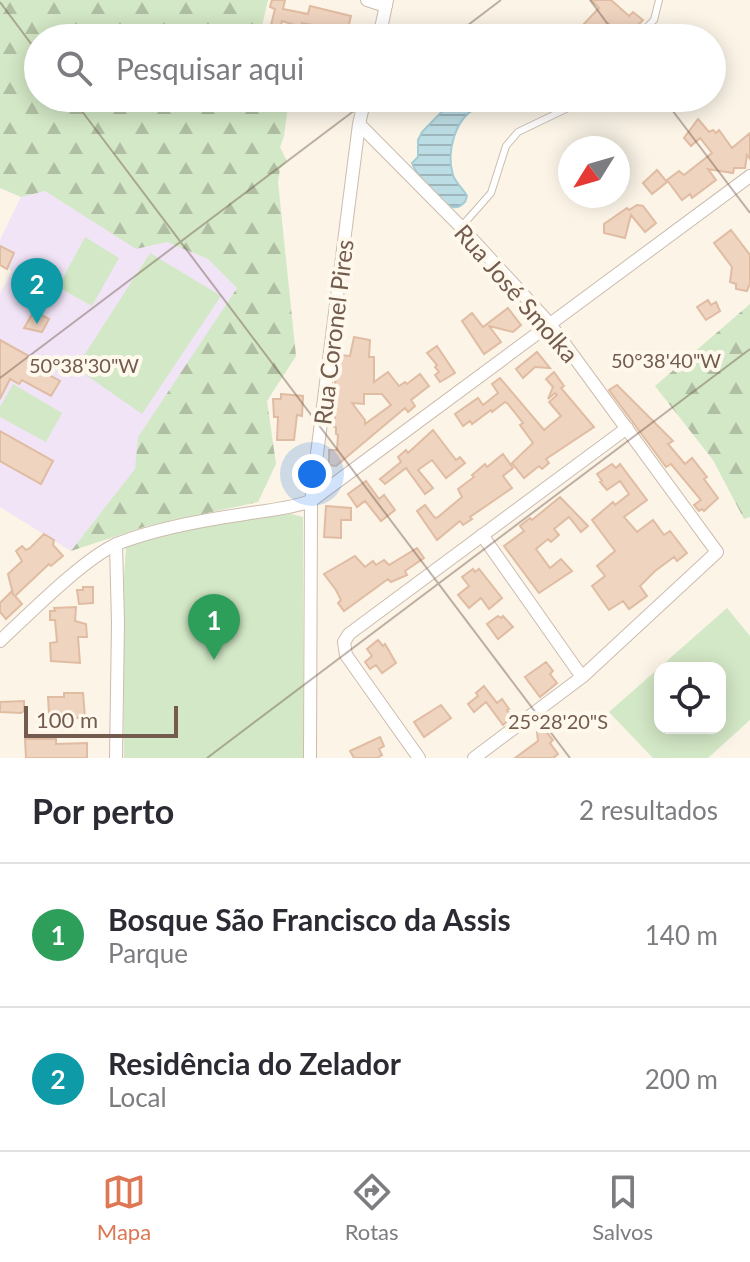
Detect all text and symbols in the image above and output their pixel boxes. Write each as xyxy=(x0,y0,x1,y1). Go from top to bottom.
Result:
search box xyxy=(24,24,726,112)
icon: search xyxy=(52,46,96,90)
text: Pesquisar aqui xyxy=(116,50,304,86)
north arrow xyxy=(558,136,630,208)
street label: Rua José Smolka xyxy=(449,218,585,368)
street label: Rua Coronel Pires xyxy=(307,238,359,426)
pin: 2 xyxy=(11,258,63,324)
text: 50°38'40"W xyxy=(611,348,721,372)
text: 50°38'30"W xyxy=(29,353,139,377)
your location xyxy=(292,454,332,494)
pin: 1 xyxy=(188,594,240,660)
map controls xyxy=(654,662,726,734)
button: locate xyxy=(654,662,726,734)
scale bar xyxy=(24,702,178,738)
text: 100 m xyxy=(36,706,98,733)
text: 25°28'20"S xyxy=(508,709,608,733)
text: Por perto xyxy=(32,790,174,831)
text: 2 resultados xyxy=(579,794,718,826)
text: Bosque São Francisco da Assis xyxy=(108,901,511,937)
text: 1 xyxy=(50,919,66,951)
text: 140 m xyxy=(645,919,718,951)
text: Parque xyxy=(108,937,188,969)
text: Residência do Zelador xyxy=(108,1045,401,1081)
text: 2 xyxy=(50,1063,66,1095)
text: 200 m xyxy=(645,1063,718,1095)
text: Local xyxy=(108,1081,167,1113)
tab: Mapa xyxy=(97,1170,151,1245)
tab: Rotas xyxy=(345,1170,399,1245)
tab: Salvos xyxy=(592,1170,653,1245)

